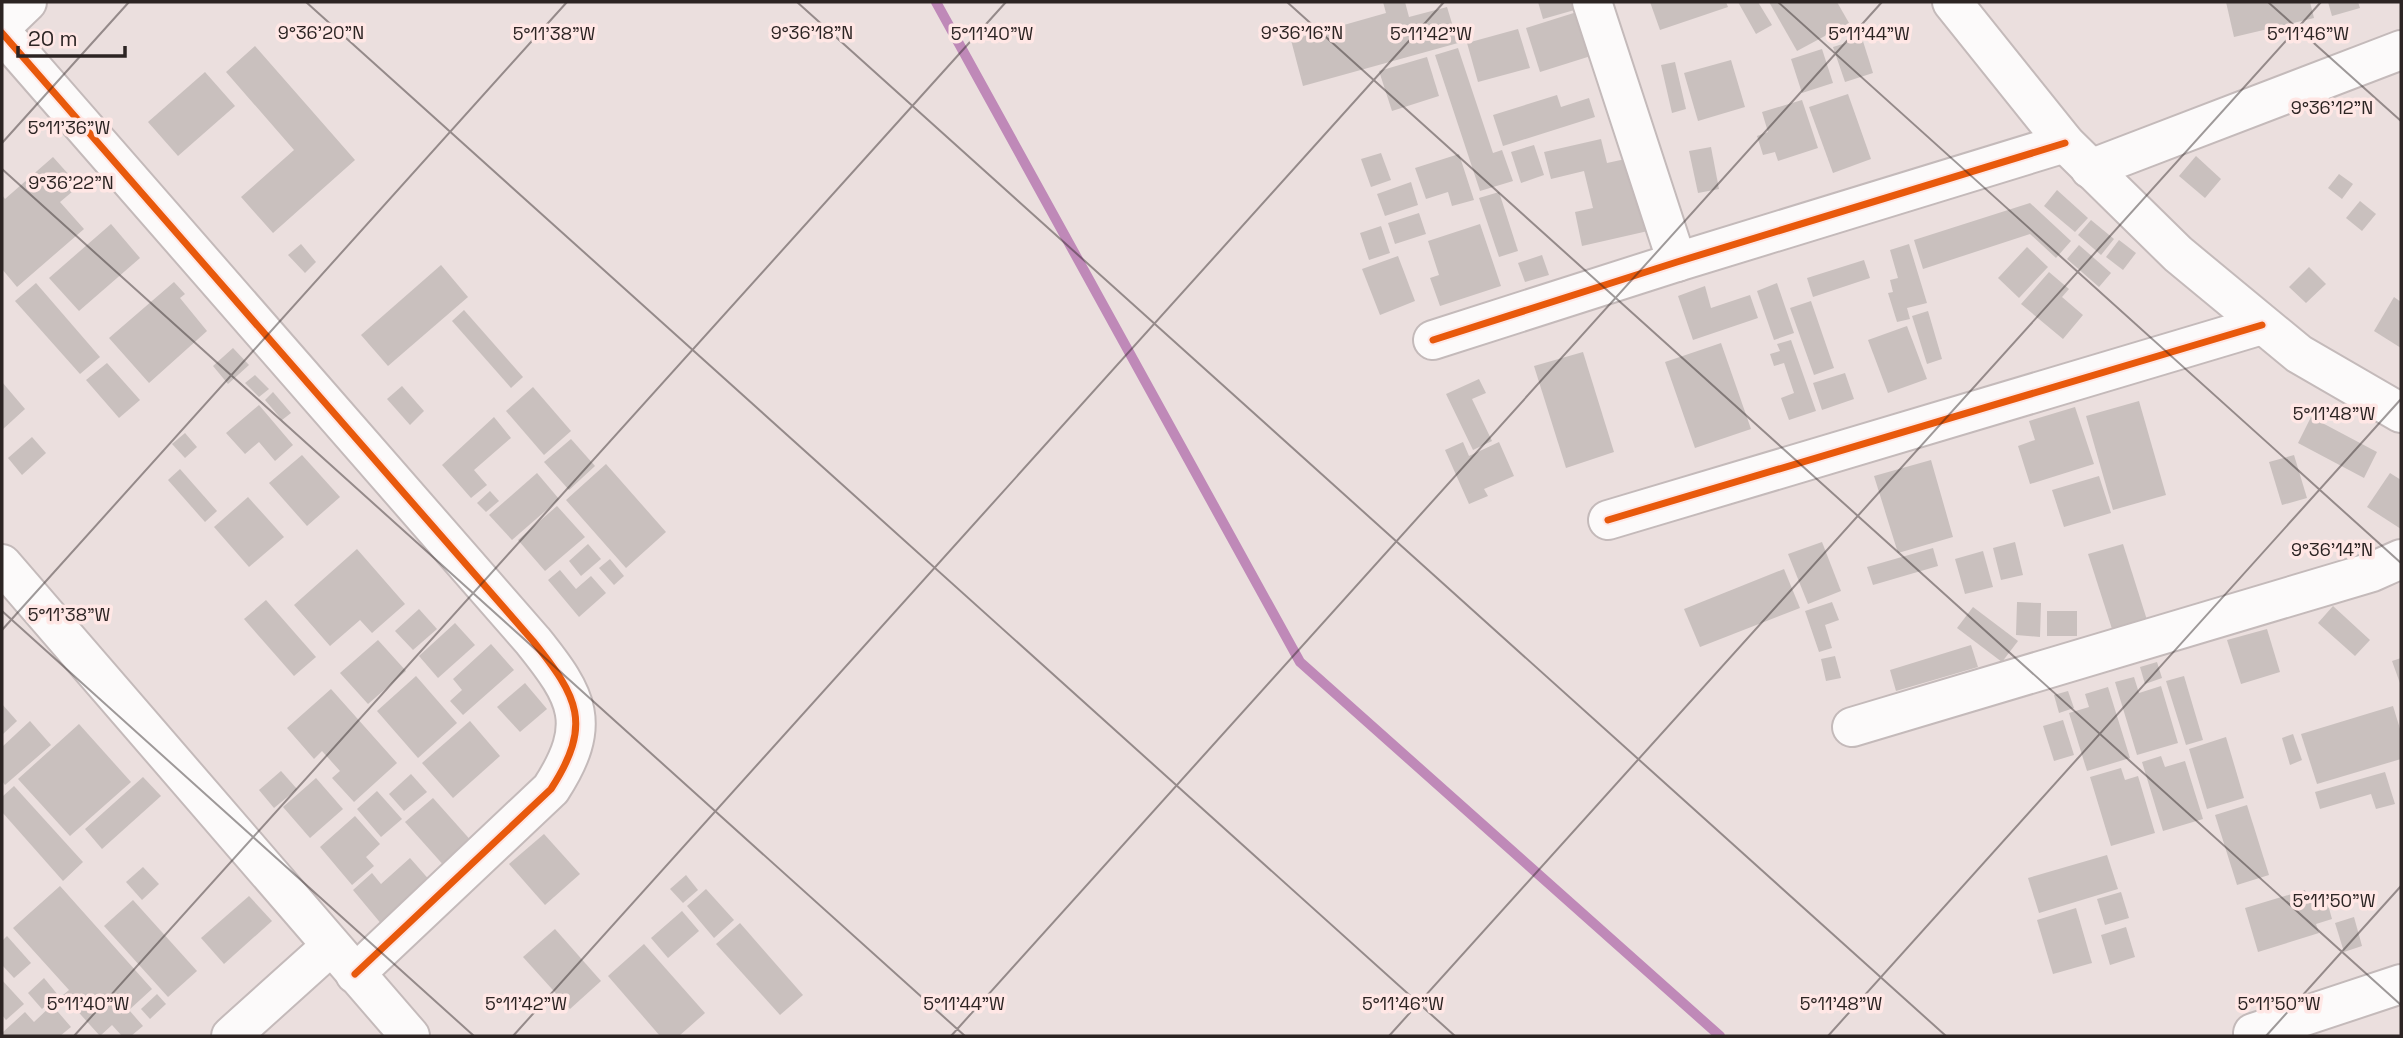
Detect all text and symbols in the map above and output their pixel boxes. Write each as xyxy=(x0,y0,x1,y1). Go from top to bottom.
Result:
scale bar xyxy=(18,14,124,58)
text: 9°36'20"N xyxy=(278,21,364,44)
text: 9°36'18"N xyxy=(771,21,853,44)
text: 9°36'16"N xyxy=(1261,21,1343,44)
text: 5°11'38"W xyxy=(513,22,596,45)
text: 5°11'40"W xyxy=(951,22,1034,45)
text: 5°11'42"W xyxy=(1390,22,1472,45)
text: 5°11'44"W xyxy=(1828,22,1910,45)
text: 5°11'46"W xyxy=(2267,22,2349,45)
text: 20 m xyxy=(28,25,78,52)
text: 9°36'12"N xyxy=(2291,96,2373,119)
text: 5°11'36"W xyxy=(28,116,110,139)
text: 9°36'22"N xyxy=(28,171,114,194)
text: 5°11'48"W xyxy=(2293,402,2375,425)
text: 9°36'14"N xyxy=(2291,538,2373,561)
text: 5°11'38"W xyxy=(28,603,111,626)
text: 5°11'50"W xyxy=(2293,889,2376,912)
text: 5°11'40"W xyxy=(47,992,130,1015)
text: 5°11'42"W xyxy=(485,992,567,1015)
text: 5°11'44"W xyxy=(923,992,1005,1015)
text: 5°11'46"W xyxy=(1362,992,1444,1015)
text: 5°11'48"W xyxy=(1800,992,1882,1015)
text: 5°11'50"W xyxy=(2238,992,2321,1015)

